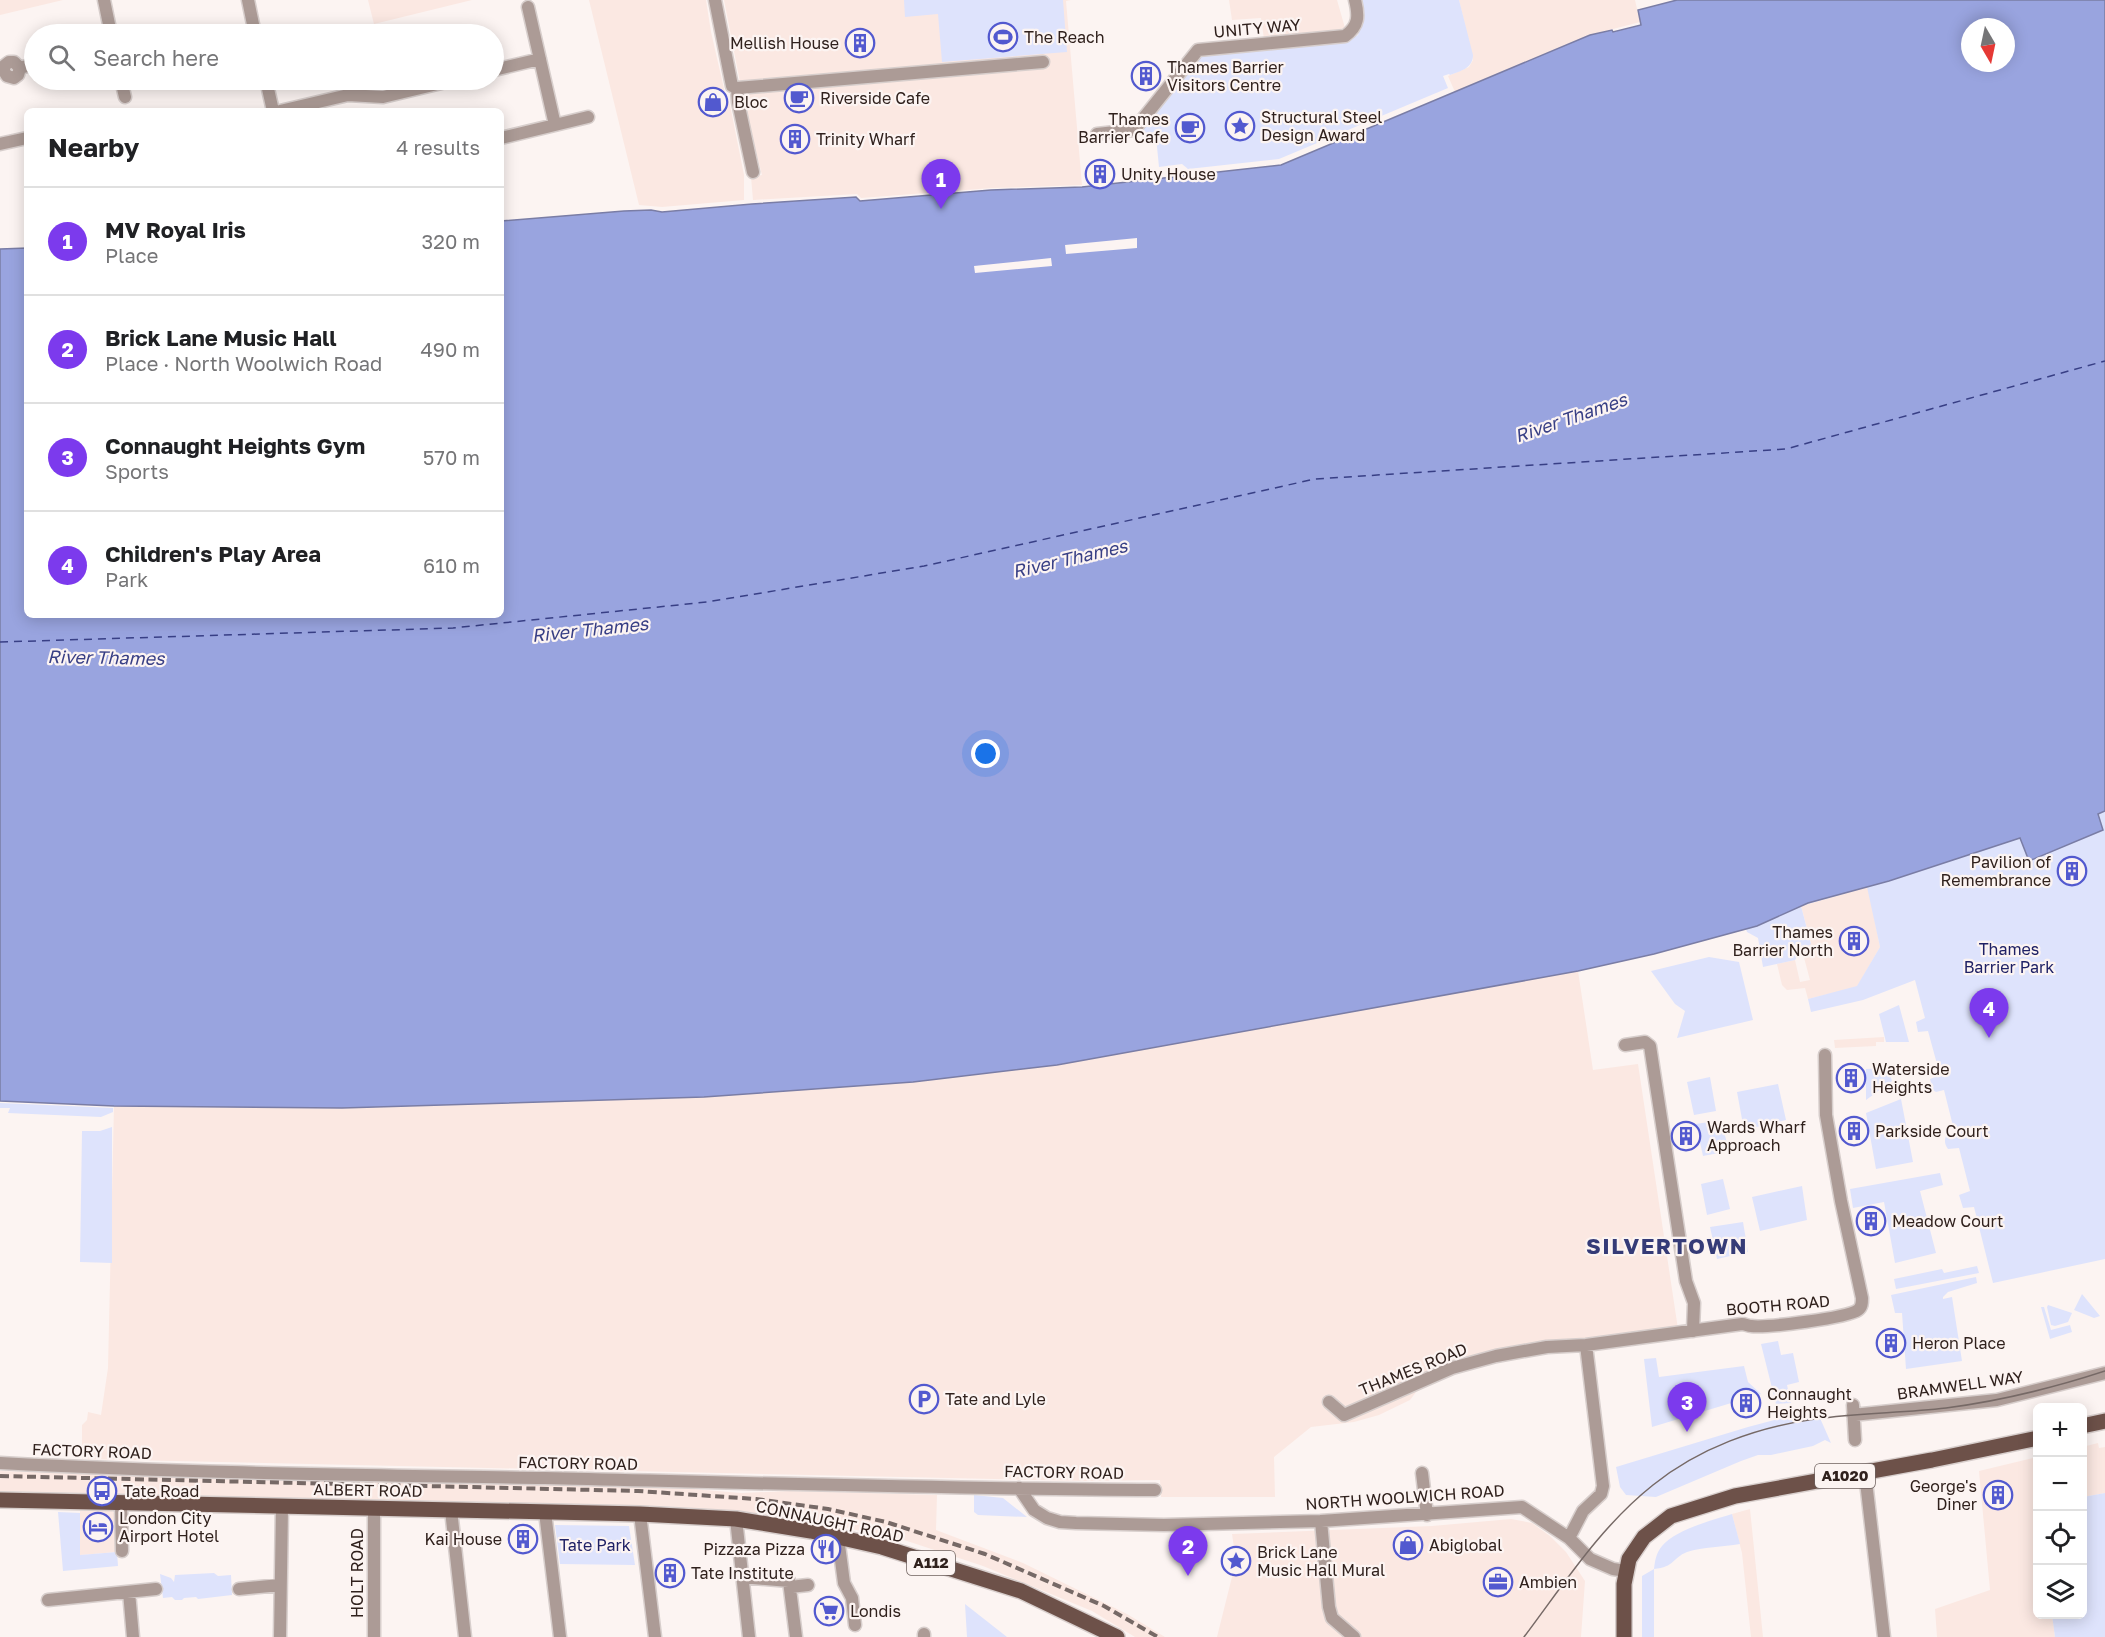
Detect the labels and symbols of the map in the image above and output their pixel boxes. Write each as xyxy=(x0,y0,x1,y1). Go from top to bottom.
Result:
street label: UNITY WAY xyxy=(1213,14,1302,42)
north arrow xyxy=(1961,18,2015,72)
sports icon: The Reach xyxy=(987,21,1019,53)
building icon: Mellish House xyxy=(844,27,876,59)
place label: The Reach xyxy=(1024,27,1105,47)
place label: Mellish House xyxy=(730,33,839,53)
place label: Thames Barrier Visitors Centre xyxy=(1167,57,1284,95)
building icon: Thames Barrier Visitors Centre xyxy=(1130,60,1162,92)
cafe icon: Riverside Cafe xyxy=(783,82,815,114)
shop icon: Bloc xyxy=(697,86,729,118)
place label: Riverside Cafe xyxy=(820,88,930,108)
place label: Bloc xyxy=(734,92,768,112)
place label: Structural Steel Design Award xyxy=(1261,107,1382,145)
place label: Thames Barrier Cafe xyxy=(1078,109,1169,147)
place icon: Structural Steel Design Award xyxy=(1224,110,1256,142)
cafe icon: Thames Barrier Cafe xyxy=(1174,112,1206,144)
building icon: Trinity Wharf xyxy=(779,123,811,155)
place label: Trinity Wharf xyxy=(816,129,916,149)
building icon: Unity House xyxy=(1084,158,1116,190)
pin: 1 xyxy=(922,160,960,209)
place label: Unity House xyxy=(1121,164,1216,184)
water label: River Thames xyxy=(1512,387,1631,447)
water label: River Thames xyxy=(1010,534,1131,582)
water label: River Thames xyxy=(531,612,651,646)
water label: River Thames xyxy=(47,645,166,669)
your location xyxy=(971,739,1000,768)
place label: Pavilion of Remembrance xyxy=(1941,852,2051,890)
building icon: Pavilion of Remembrance xyxy=(2056,855,2088,887)
place label: Thames Barrier North xyxy=(1732,922,1833,960)
building icon: Thames Barrier North xyxy=(1838,925,1870,957)
park label: Thames Barrier Park xyxy=(1964,939,2054,977)
pin: 4 xyxy=(1970,988,2008,1038)
place label: Waterside Heights xyxy=(1872,1059,1949,1097)
building icon: Waterside Heights xyxy=(1835,1062,1867,1094)
building icon: Parkside Court xyxy=(1838,1115,1870,1147)
place label: Wards Wharf Approach xyxy=(1707,1117,1806,1155)
building icon: Wards Wharf Approach xyxy=(1670,1120,1702,1152)
place label: Parkside Court xyxy=(1875,1121,1989,1141)
building icon: Meadow Court xyxy=(1855,1205,1887,1237)
place label: Meadow Court xyxy=(1892,1211,2003,1231)
district label: SILVERTOWN xyxy=(1586,1232,1748,1259)
street label: BOOTH ROAD xyxy=(1725,1290,1831,1320)
building icon: Heron Place xyxy=(1875,1327,1907,1359)
place label: Heron Place xyxy=(1912,1333,2006,1353)
street label: THAMES ROAD xyxy=(1356,1338,1470,1400)
street label: BRAMWELL WAY xyxy=(1896,1366,2025,1404)
pin: 3 xyxy=(1668,1382,1706,1432)
parking icon: Tate and Lyle xyxy=(908,1383,940,1415)
place label: Connaught Heights xyxy=(1767,1384,1852,1422)
building icon: Connaught Heights xyxy=(1730,1387,1762,1419)
place label: Tate and Lyle xyxy=(945,1389,1046,1409)
street label: FACTORY ROAD xyxy=(32,1439,152,1463)
street label: FACTORY ROAD xyxy=(518,1452,638,1474)
street label: FACTORY ROAD xyxy=(1004,1461,1124,1483)
road number: A1020 xyxy=(1815,1464,1875,1488)
bus stop icon: Tate Road xyxy=(86,1475,118,1507)
place label: George's Diner xyxy=(1910,1476,1977,1514)
street label: ALBERT ROAD xyxy=(313,1479,423,1501)
building icon: George's Diner xyxy=(1982,1479,2014,1511)
street label: NORTH WOOLWICH ROAD xyxy=(1305,1480,1505,1514)
place label: Tate Road xyxy=(123,1481,199,1501)
street label: CONNAUGHT ROAD xyxy=(754,1496,906,1546)
place label: London City Airport Hotel xyxy=(119,1508,219,1546)
hotel icon: London City Airport Hotel xyxy=(82,1511,114,1543)
building icon: Kai House xyxy=(507,1523,539,1555)
pin: 2 xyxy=(1168,1526,1208,1576)
street label: HOLT ROAD xyxy=(347,1528,367,1618)
place label: Kai House xyxy=(425,1529,502,1549)
shop icon: Abiglobal xyxy=(1392,1529,1424,1561)
restaurant icon: Pizzaza Pizza xyxy=(810,1533,842,1565)
park label: Tate Park xyxy=(559,1535,631,1555)
place label: Abiglobal xyxy=(1429,1535,1502,1555)
place label: Pizzaza Pizza xyxy=(703,1539,805,1559)
place label: Brick Lane Music Hall Mural xyxy=(1257,1542,1385,1580)
place icon: Brick Lane Music Hall Mural xyxy=(1220,1545,1252,1577)
road number: A112 xyxy=(907,1551,955,1575)
building icon: Tate Institute xyxy=(654,1557,686,1589)
place label: Tate Institute xyxy=(691,1563,794,1583)
office icon: Ambien xyxy=(1482,1566,1514,1598)
place label: Ambien xyxy=(1519,1572,1577,1592)
supermarket icon: Londis xyxy=(813,1595,845,1627)
place label: Londis xyxy=(850,1601,901,1621)

